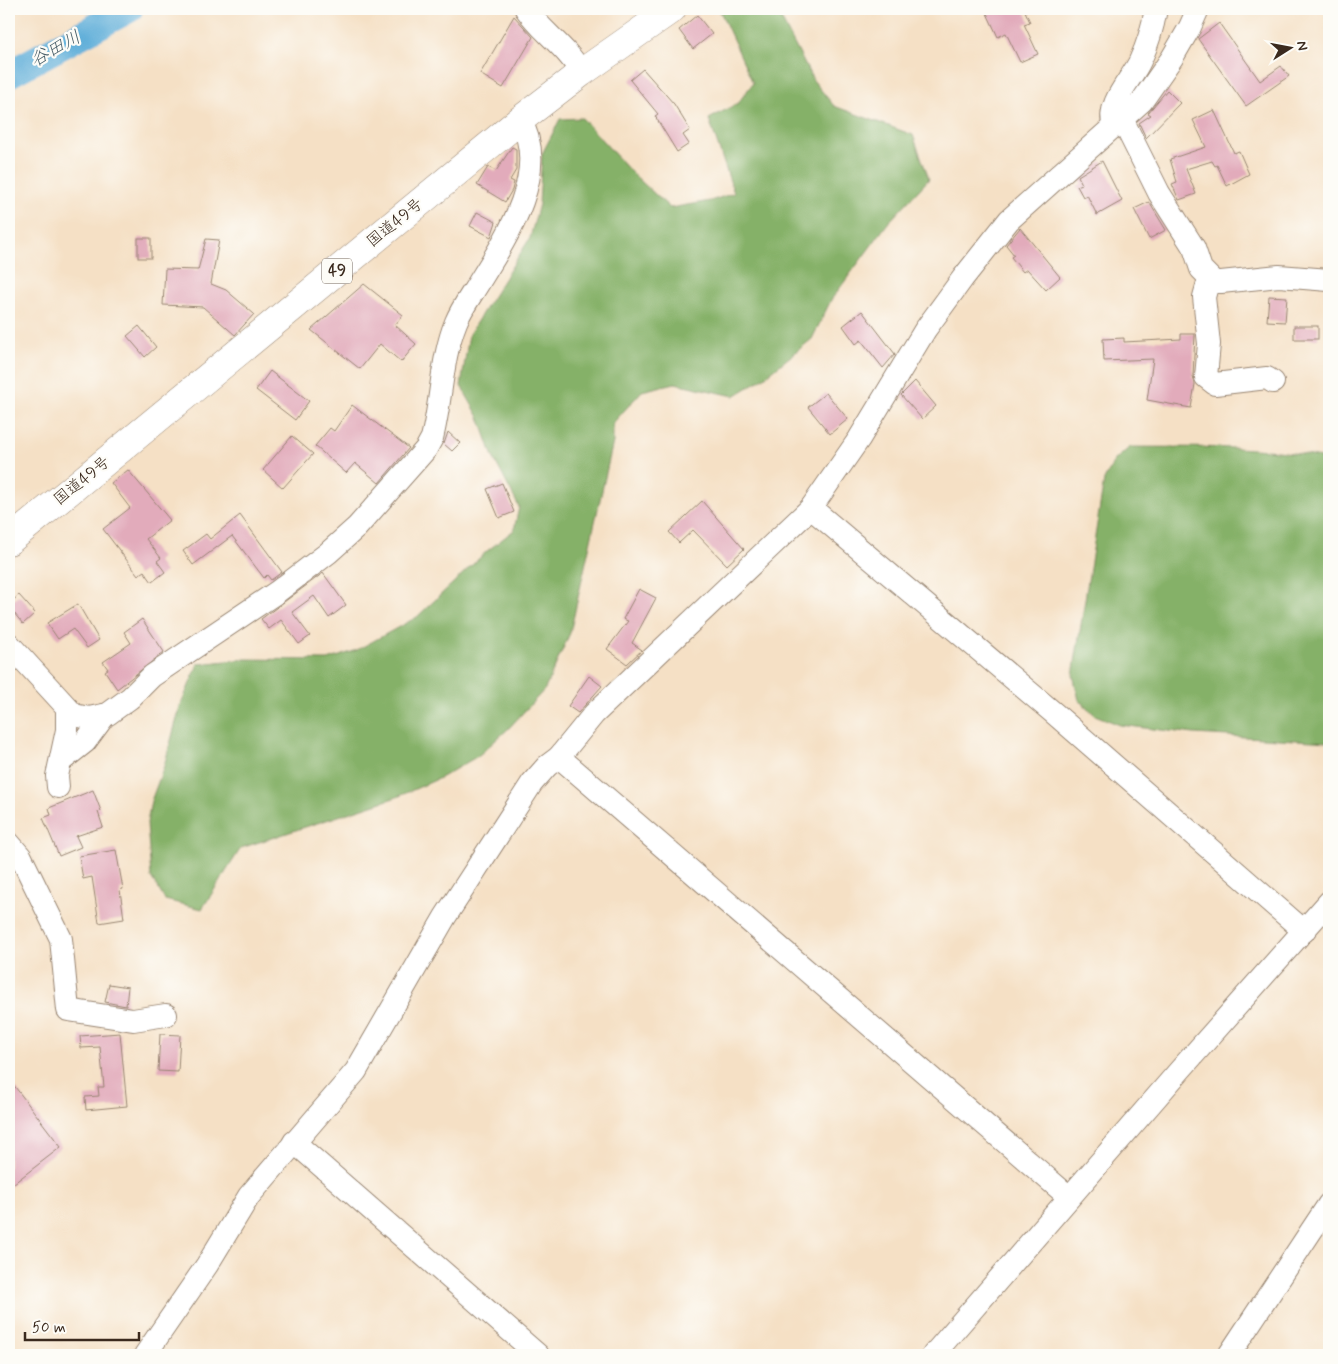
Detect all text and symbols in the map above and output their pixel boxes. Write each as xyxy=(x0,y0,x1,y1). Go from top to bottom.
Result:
north arrow xyxy=(1266,22,1316,72)
water label: 谷田川 xyxy=(27,25,85,73)
text: N xyxy=(1292,39,1312,52)
street label: 国道49号 xyxy=(362,194,428,252)
road number: 49 xyxy=(322,258,352,284)
street label: 国道49号 xyxy=(49,452,115,510)
scale bar xyxy=(25,1309,139,1341)
text: 50 m xyxy=(32,1318,66,1338)

